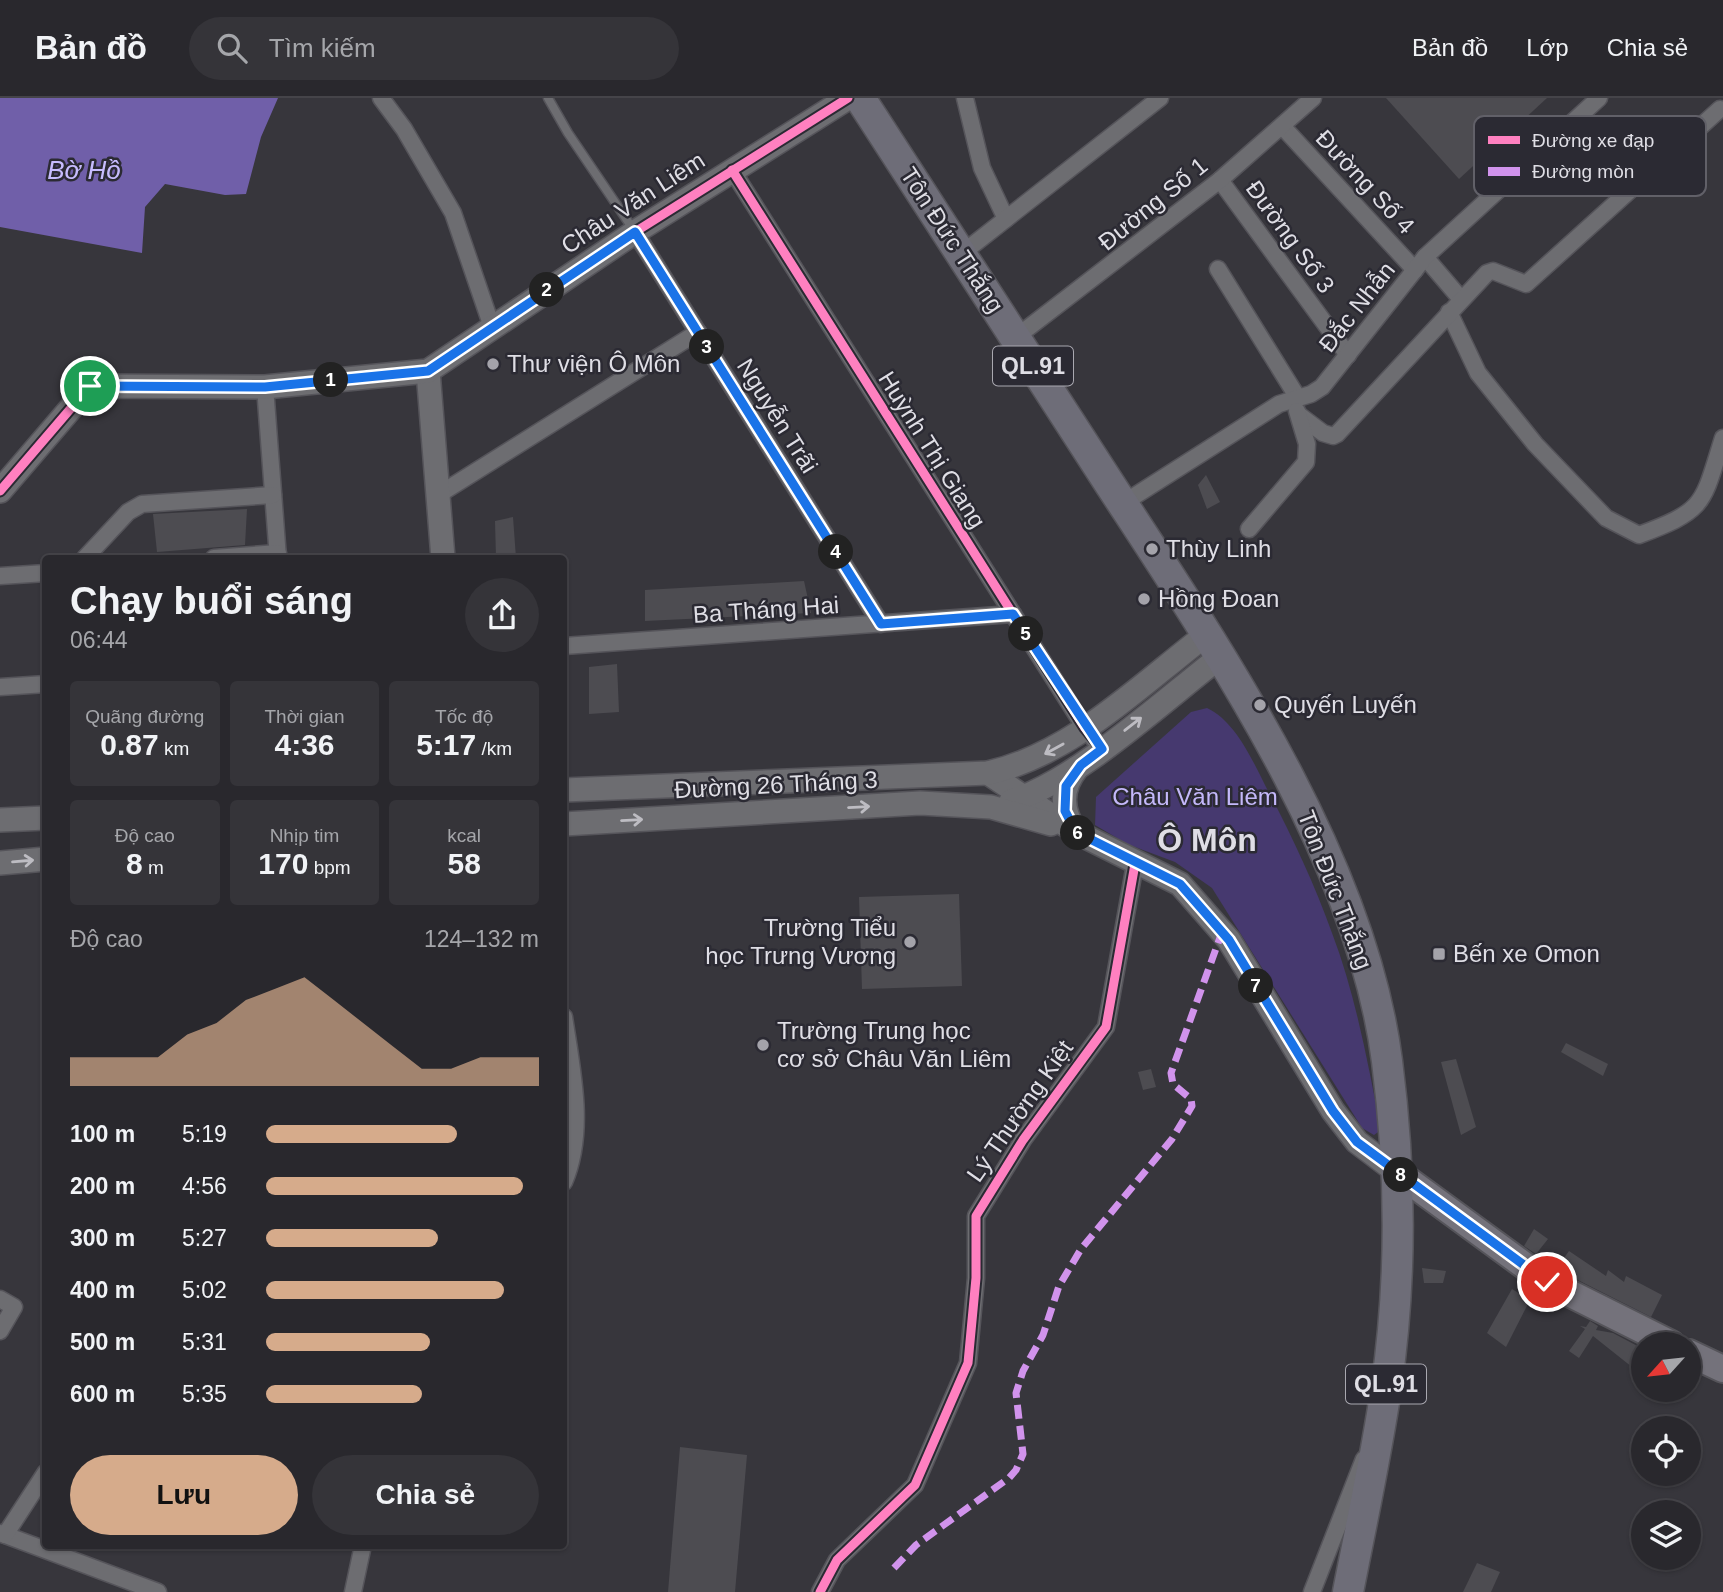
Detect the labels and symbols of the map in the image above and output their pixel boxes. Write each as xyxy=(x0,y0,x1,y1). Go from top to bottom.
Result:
legend xyxy=(1474,116,1706,196)
street label: Đường Số 4 xyxy=(1311,124,1420,239)
text: Đường xe đạp xyxy=(1532,130,1654,151)
street label: Châu Văn Liêm xyxy=(556,146,709,259)
street label: Đường Số 1 xyxy=(1093,152,1212,256)
water label: Bờ Hồ xyxy=(47,155,121,185)
text: Đường mòn xyxy=(1532,161,1634,182)
street label: Tôn Đức Thắng xyxy=(895,162,1009,317)
street label: Đường Số 3 xyxy=(1241,175,1340,298)
street label: Đắc Nhẫn xyxy=(1313,256,1400,357)
pin: 2 xyxy=(530,272,564,308)
pin: 3 xyxy=(690,330,724,364)
road number: QL.91 xyxy=(993,346,1073,386)
place label: Thư viện Ô Môn xyxy=(507,350,680,377)
street label: Nguyễn Trãi xyxy=(732,354,823,478)
pin xyxy=(60,356,120,416)
marker: Thư viện Ô Môn xyxy=(485,356,501,372)
pin: 1 xyxy=(314,362,348,398)
street label: Huỳnh Thị Giang xyxy=(873,366,991,533)
pin: 4 xyxy=(818,534,854,570)
place label: Thùy Linh xyxy=(1166,535,1271,562)
marker: Thùy Linh xyxy=(1144,541,1160,557)
place label: Hồng Đoan xyxy=(1158,585,1279,612)
street label: Ba Tháng Hai xyxy=(692,591,840,628)
marker: Hồng Đoan xyxy=(1136,591,1152,607)
pin: 5 xyxy=(1009,616,1044,652)
place label: Quyến Luyến xyxy=(1274,691,1417,718)
marker: Quyến Luyến xyxy=(1252,697,1268,713)
one-way arrow xyxy=(1123,717,1142,732)
one-way arrow xyxy=(1044,743,1065,756)
street label: Đường 26 Tháng 3 xyxy=(674,766,878,803)
park label: Châu Văn Liêm xyxy=(1112,783,1278,810)
one-way arrow xyxy=(847,800,870,813)
street label: Tôn Đức Thắng xyxy=(1293,807,1378,973)
one-way arrow xyxy=(620,813,642,826)
pin: 6 xyxy=(1060,816,1096,850)
district label: Ô Môn xyxy=(1157,822,1257,858)
one-way arrow xyxy=(11,854,34,867)
place label: Trường Tiểu học Trưng Vương xyxy=(705,914,896,969)
marker: Trường Tiểu học Trưng Vương xyxy=(902,934,918,950)
place label: Bến xe Omon xyxy=(1453,940,1600,967)
marker: Bến xe Omon xyxy=(1431,946,1447,962)
pin: 7 xyxy=(1238,968,1274,1004)
place label: Trường Trung học cơ sở Châu Văn Liêm xyxy=(777,1017,1011,1072)
street label: Lý Thường Kiệt xyxy=(961,1035,1078,1186)
marker: Trường Trung học cơ sở Châu Văn Liêm xyxy=(755,1037,771,1053)
pin: 8 xyxy=(1384,1158,1418,1192)
pin xyxy=(1517,1252,1577,1312)
north arrow xyxy=(1631,1332,1701,1402)
road number: QL.91 xyxy=(1346,1364,1426,1404)

